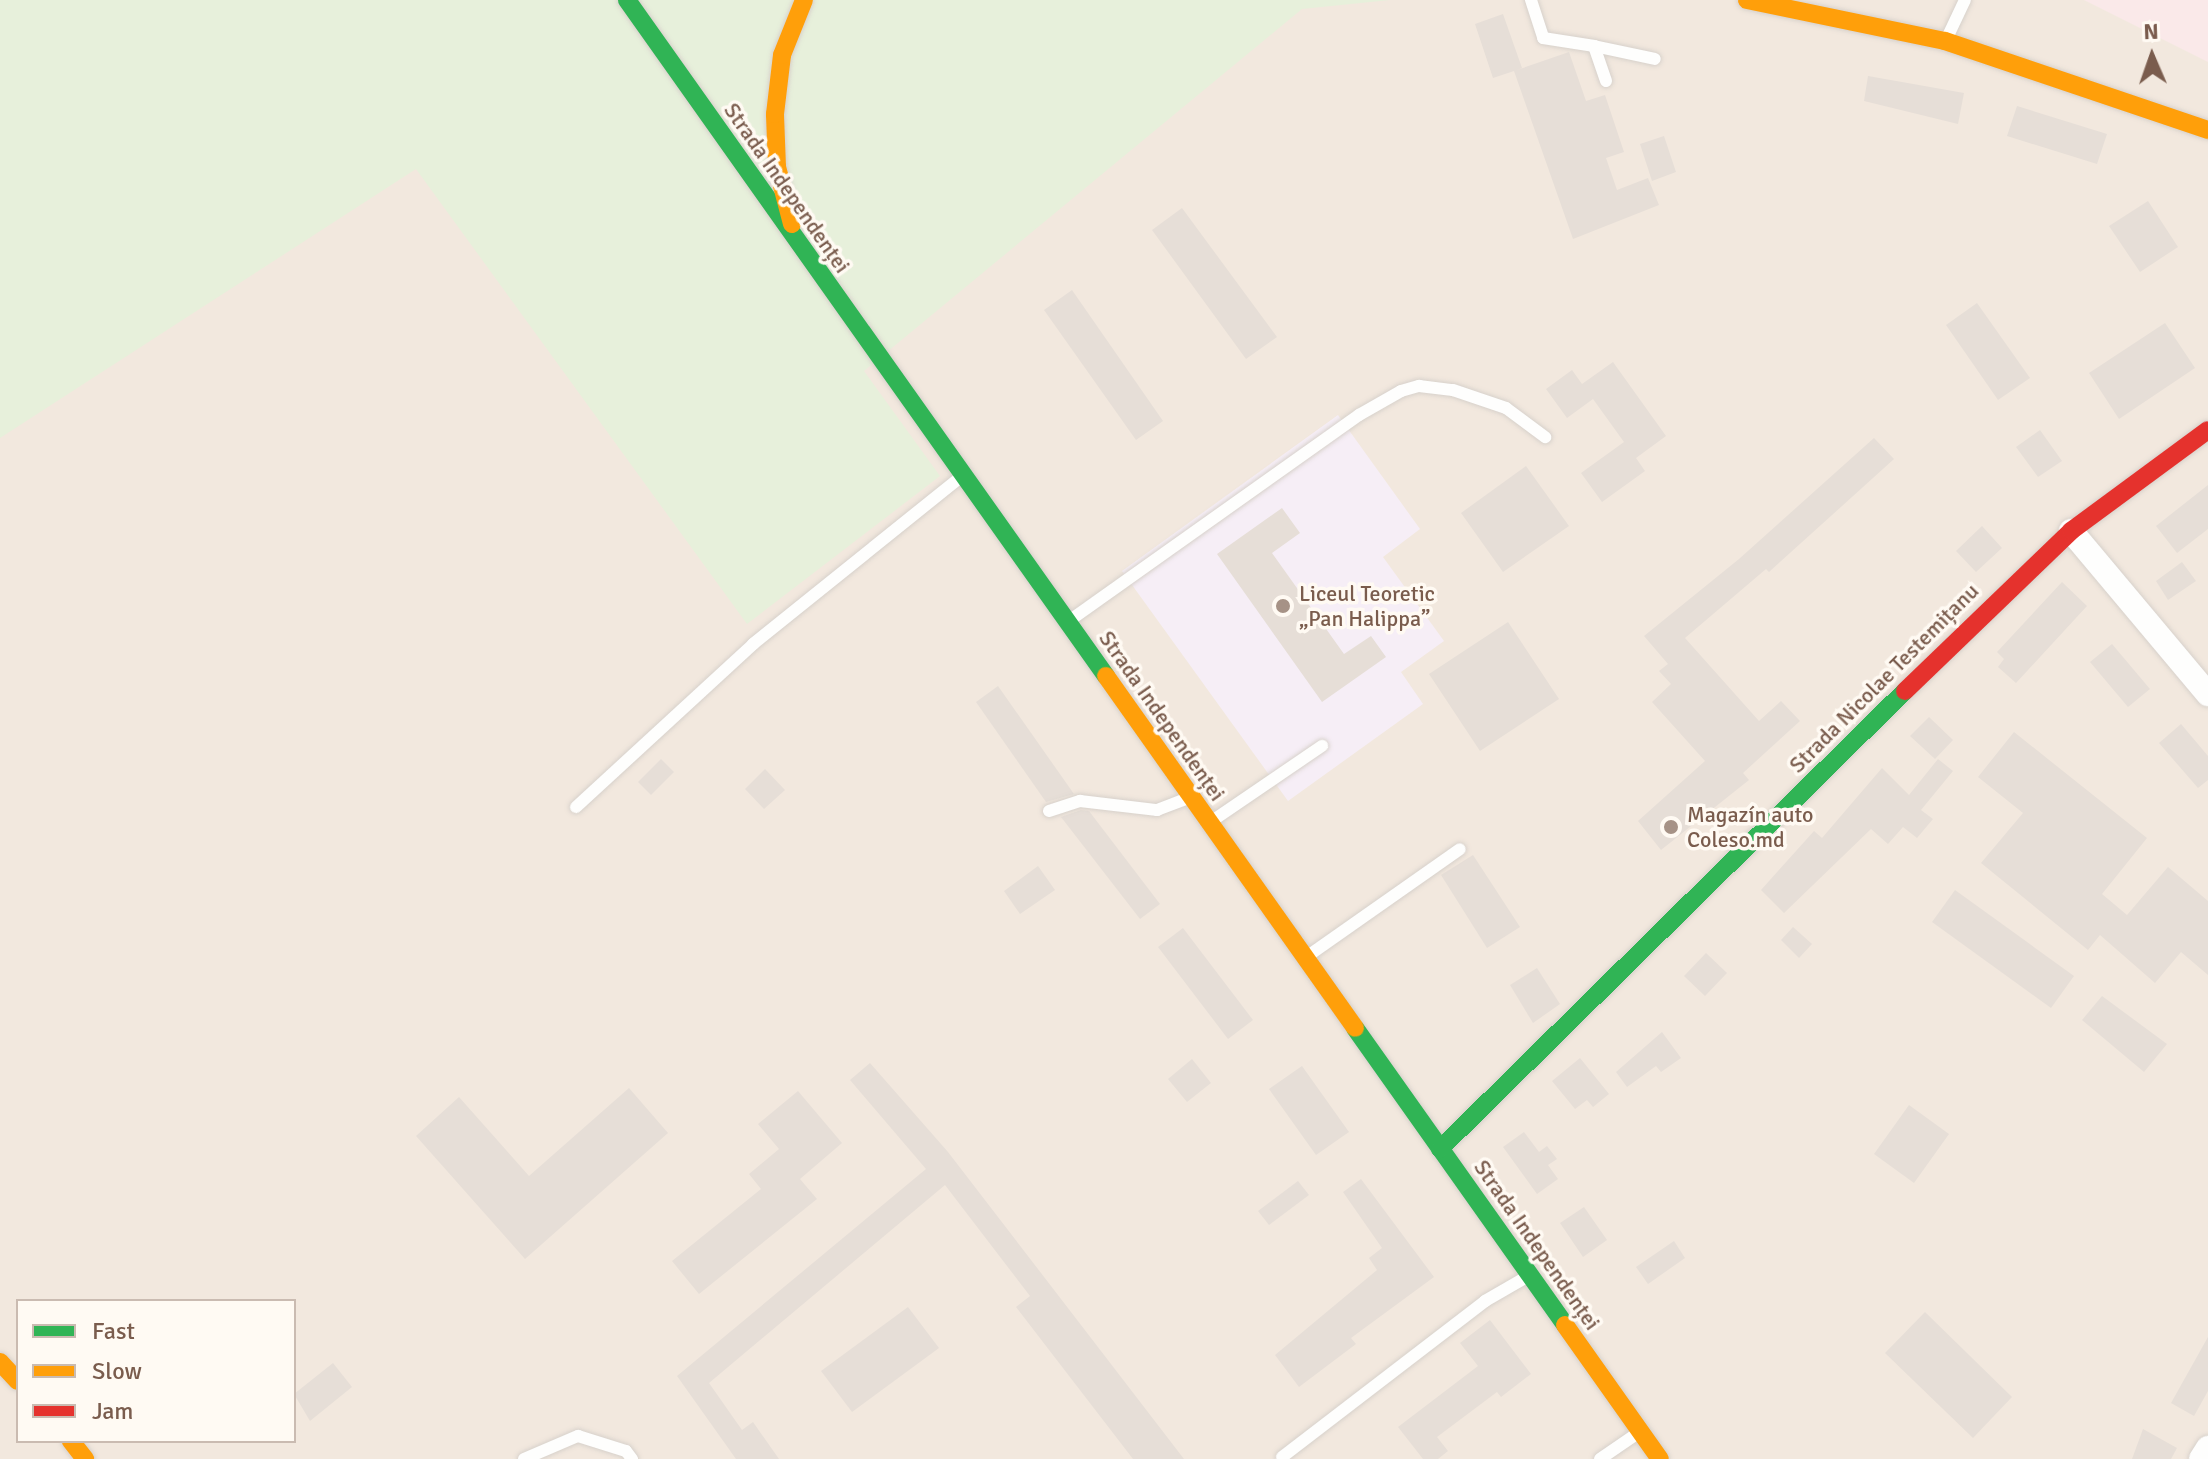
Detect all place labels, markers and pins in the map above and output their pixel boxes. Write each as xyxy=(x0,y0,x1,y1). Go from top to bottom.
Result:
place label: Liceul Teoretic „Pan Halippa” xyxy=(1299,580,1435,632)
marker: Liceul Teoretic „Pan Halippa” xyxy=(1274,597,1292,615)
place label: Magazín auto Coleso.md xyxy=(1687,801,1813,852)
marker: Magazín auto Coleso.md xyxy=(1662,818,1680,836)

